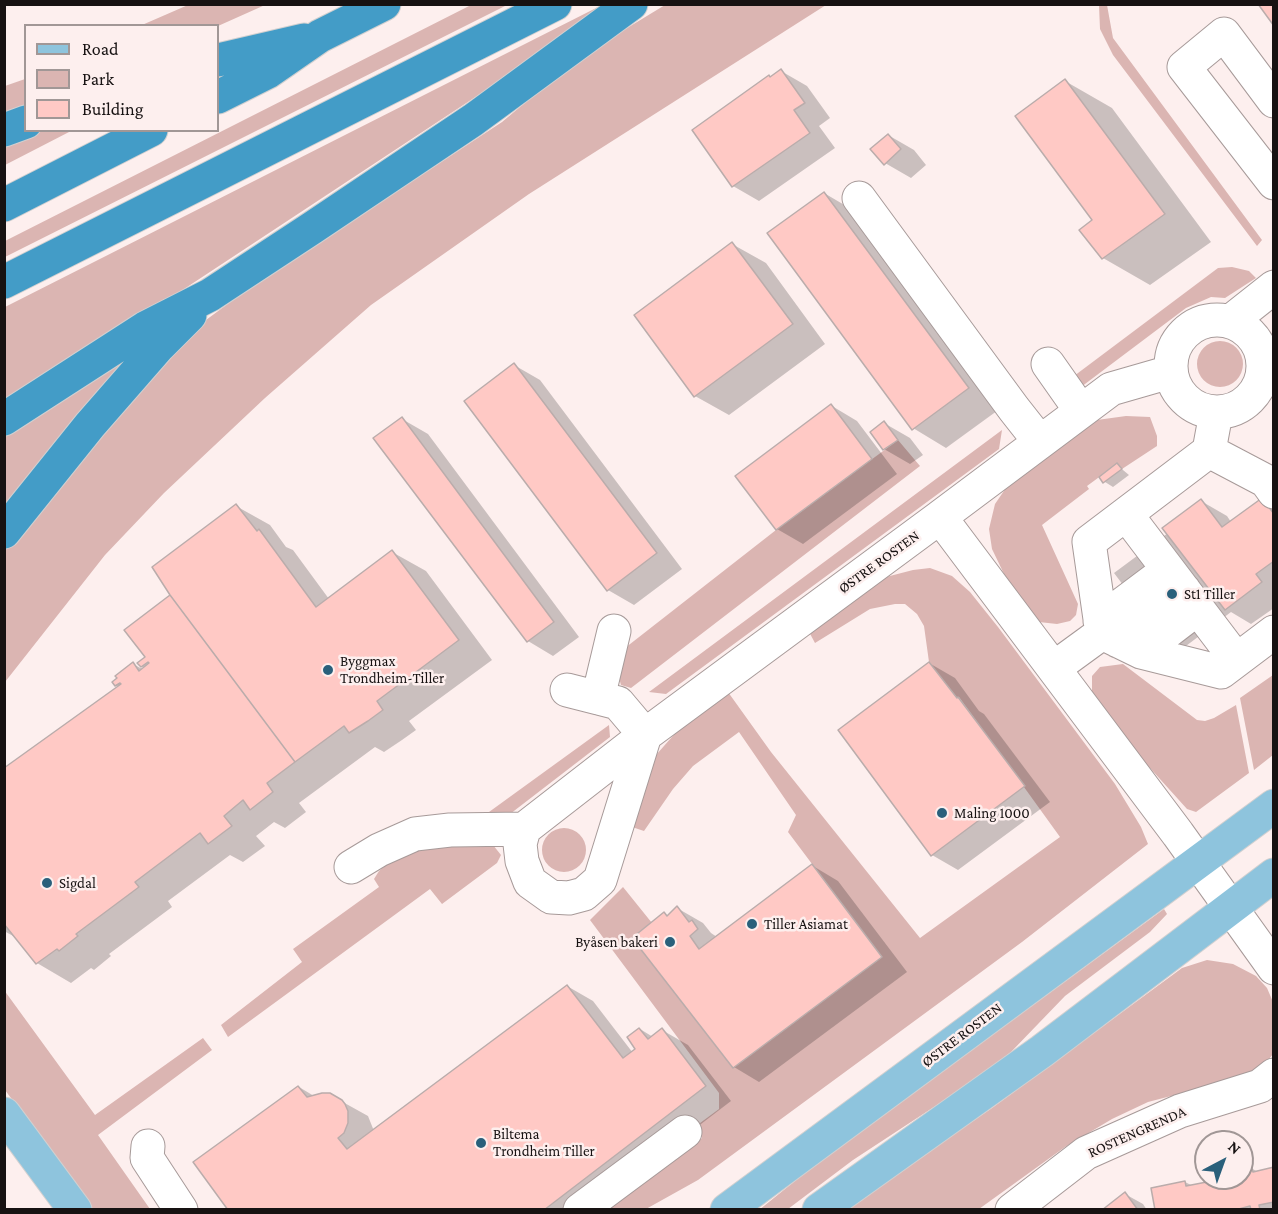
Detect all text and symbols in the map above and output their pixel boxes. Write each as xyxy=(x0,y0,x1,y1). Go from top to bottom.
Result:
legend xyxy=(24,24,219,132)
text: Road xyxy=(82,39,119,59)
text: Park xyxy=(82,69,114,89)
text: Building xyxy=(82,99,143,119)
street label: ØSTRE ROSTEN xyxy=(835,527,923,597)
place label: St1 Tiller xyxy=(1184,585,1235,603)
marker: St1 Tiller xyxy=(1165,587,1179,601)
place label: Byggmax Trondheim-Tiller xyxy=(340,652,444,687)
marker: Byggmax Trondheim-Tiller xyxy=(321,663,335,677)
place label: Maling 1000 xyxy=(954,804,1030,822)
marker: Maling 1000 xyxy=(935,806,949,820)
place label: Sigdal xyxy=(59,874,96,892)
marker: Sigdal xyxy=(40,876,54,890)
place label: Tiller Asiamat xyxy=(764,915,848,933)
marker: Tiller Asiamat xyxy=(745,917,759,931)
place label: Byåsen bakeri xyxy=(575,933,658,951)
marker: Byåsen bakeri xyxy=(663,935,677,949)
street label: ØSTRE ROSTEN xyxy=(918,999,1006,1071)
street label: ROSTENGRENDA xyxy=(1085,1102,1189,1162)
place label: Biltema Trondheim Tiller xyxy=(493,1125,595,1160)
north arrow xyxy=(1194,1130,1254,1190)
marker: Biltema Trondheim Tiller xyxy=(474,1136,488,1150)
text: N xyxy=(1225,1138,1245,1158)

